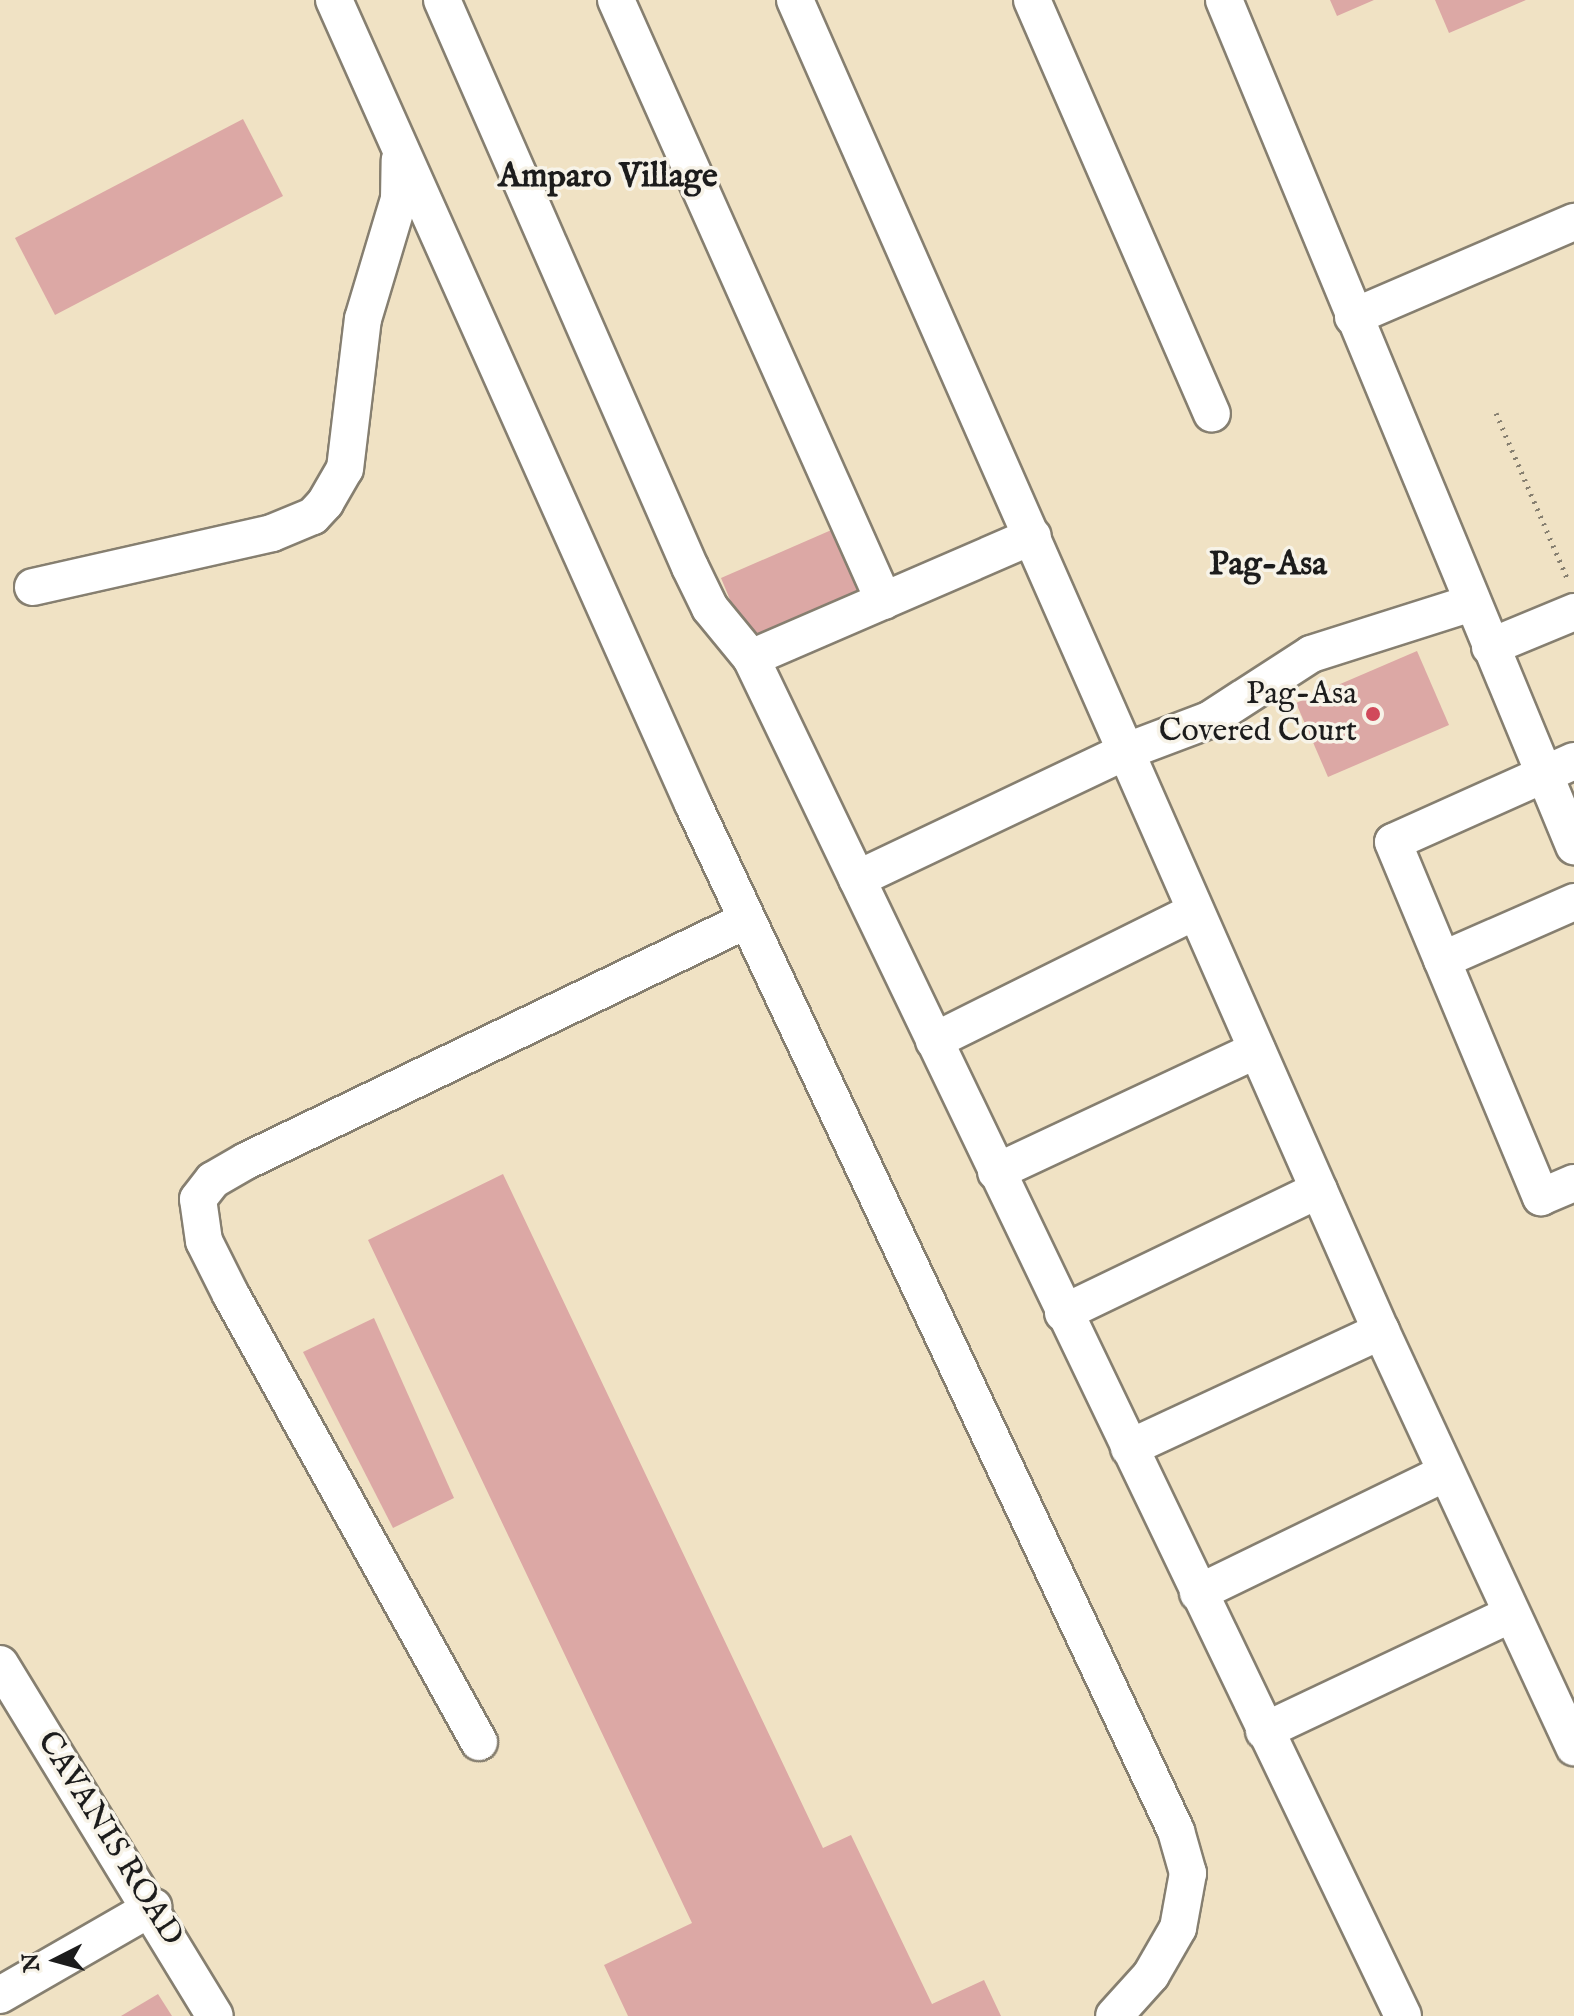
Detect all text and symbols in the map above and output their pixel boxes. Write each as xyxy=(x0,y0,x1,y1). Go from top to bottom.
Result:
district label: Amparo Village xyxy=(498,157,718,197)
district label: Pag-Asa xyxy=(1209,545,1327,585)
place label: Pag-Asa Covered Court xyxy=(1159,677,1357,752)
marker: Pag-Asa Covered Court xyxy=(1364,705,1382,723)
street label: CAVANIS ROAD xyxy=(28,1725,190,1953)
north arrow xyxy=(16,1920,96,2000)
text: N xyxy=(17,1952,47,1973)

